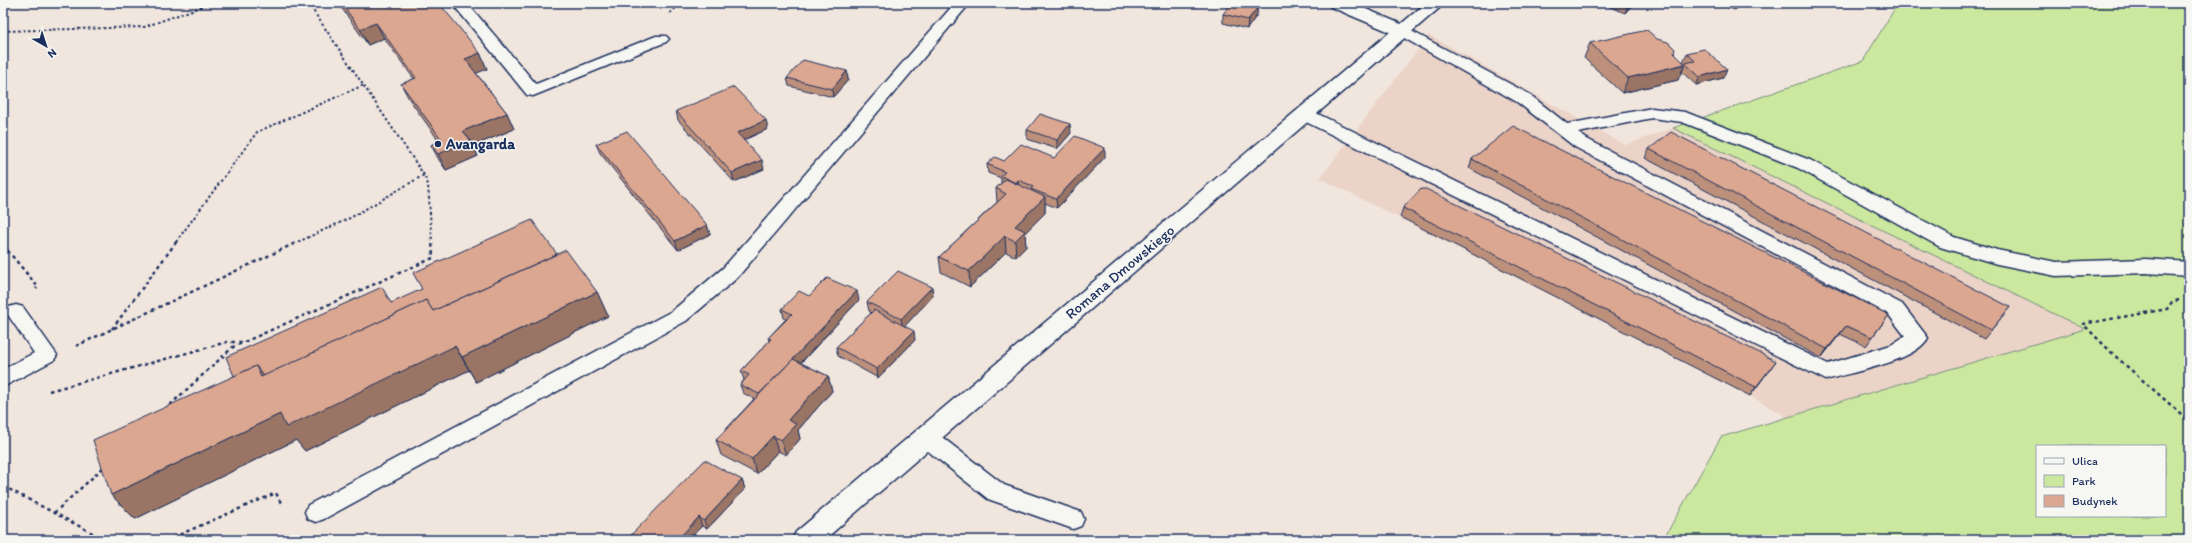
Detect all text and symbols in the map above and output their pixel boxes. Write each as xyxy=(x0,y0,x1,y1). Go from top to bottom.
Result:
north arrow xyxy=(26,26,66,66)
text: N xyxy=(45,46,59,61)
place label: Avangarda xyxy=(445,135,515,154)
marker: Avangarda xyxy=(433,139,443,149)
street label: Romana Dmowskiego xyxy=(1062,221,1178,323)
legend xyxy=(2036,445,2166,517)
text: Ulica xyxy=(2072,454,2098,468)
text: Park xyxy=(2072,474,2096,488)
text: Budynek xyxy=(2072,494,2118,508)

